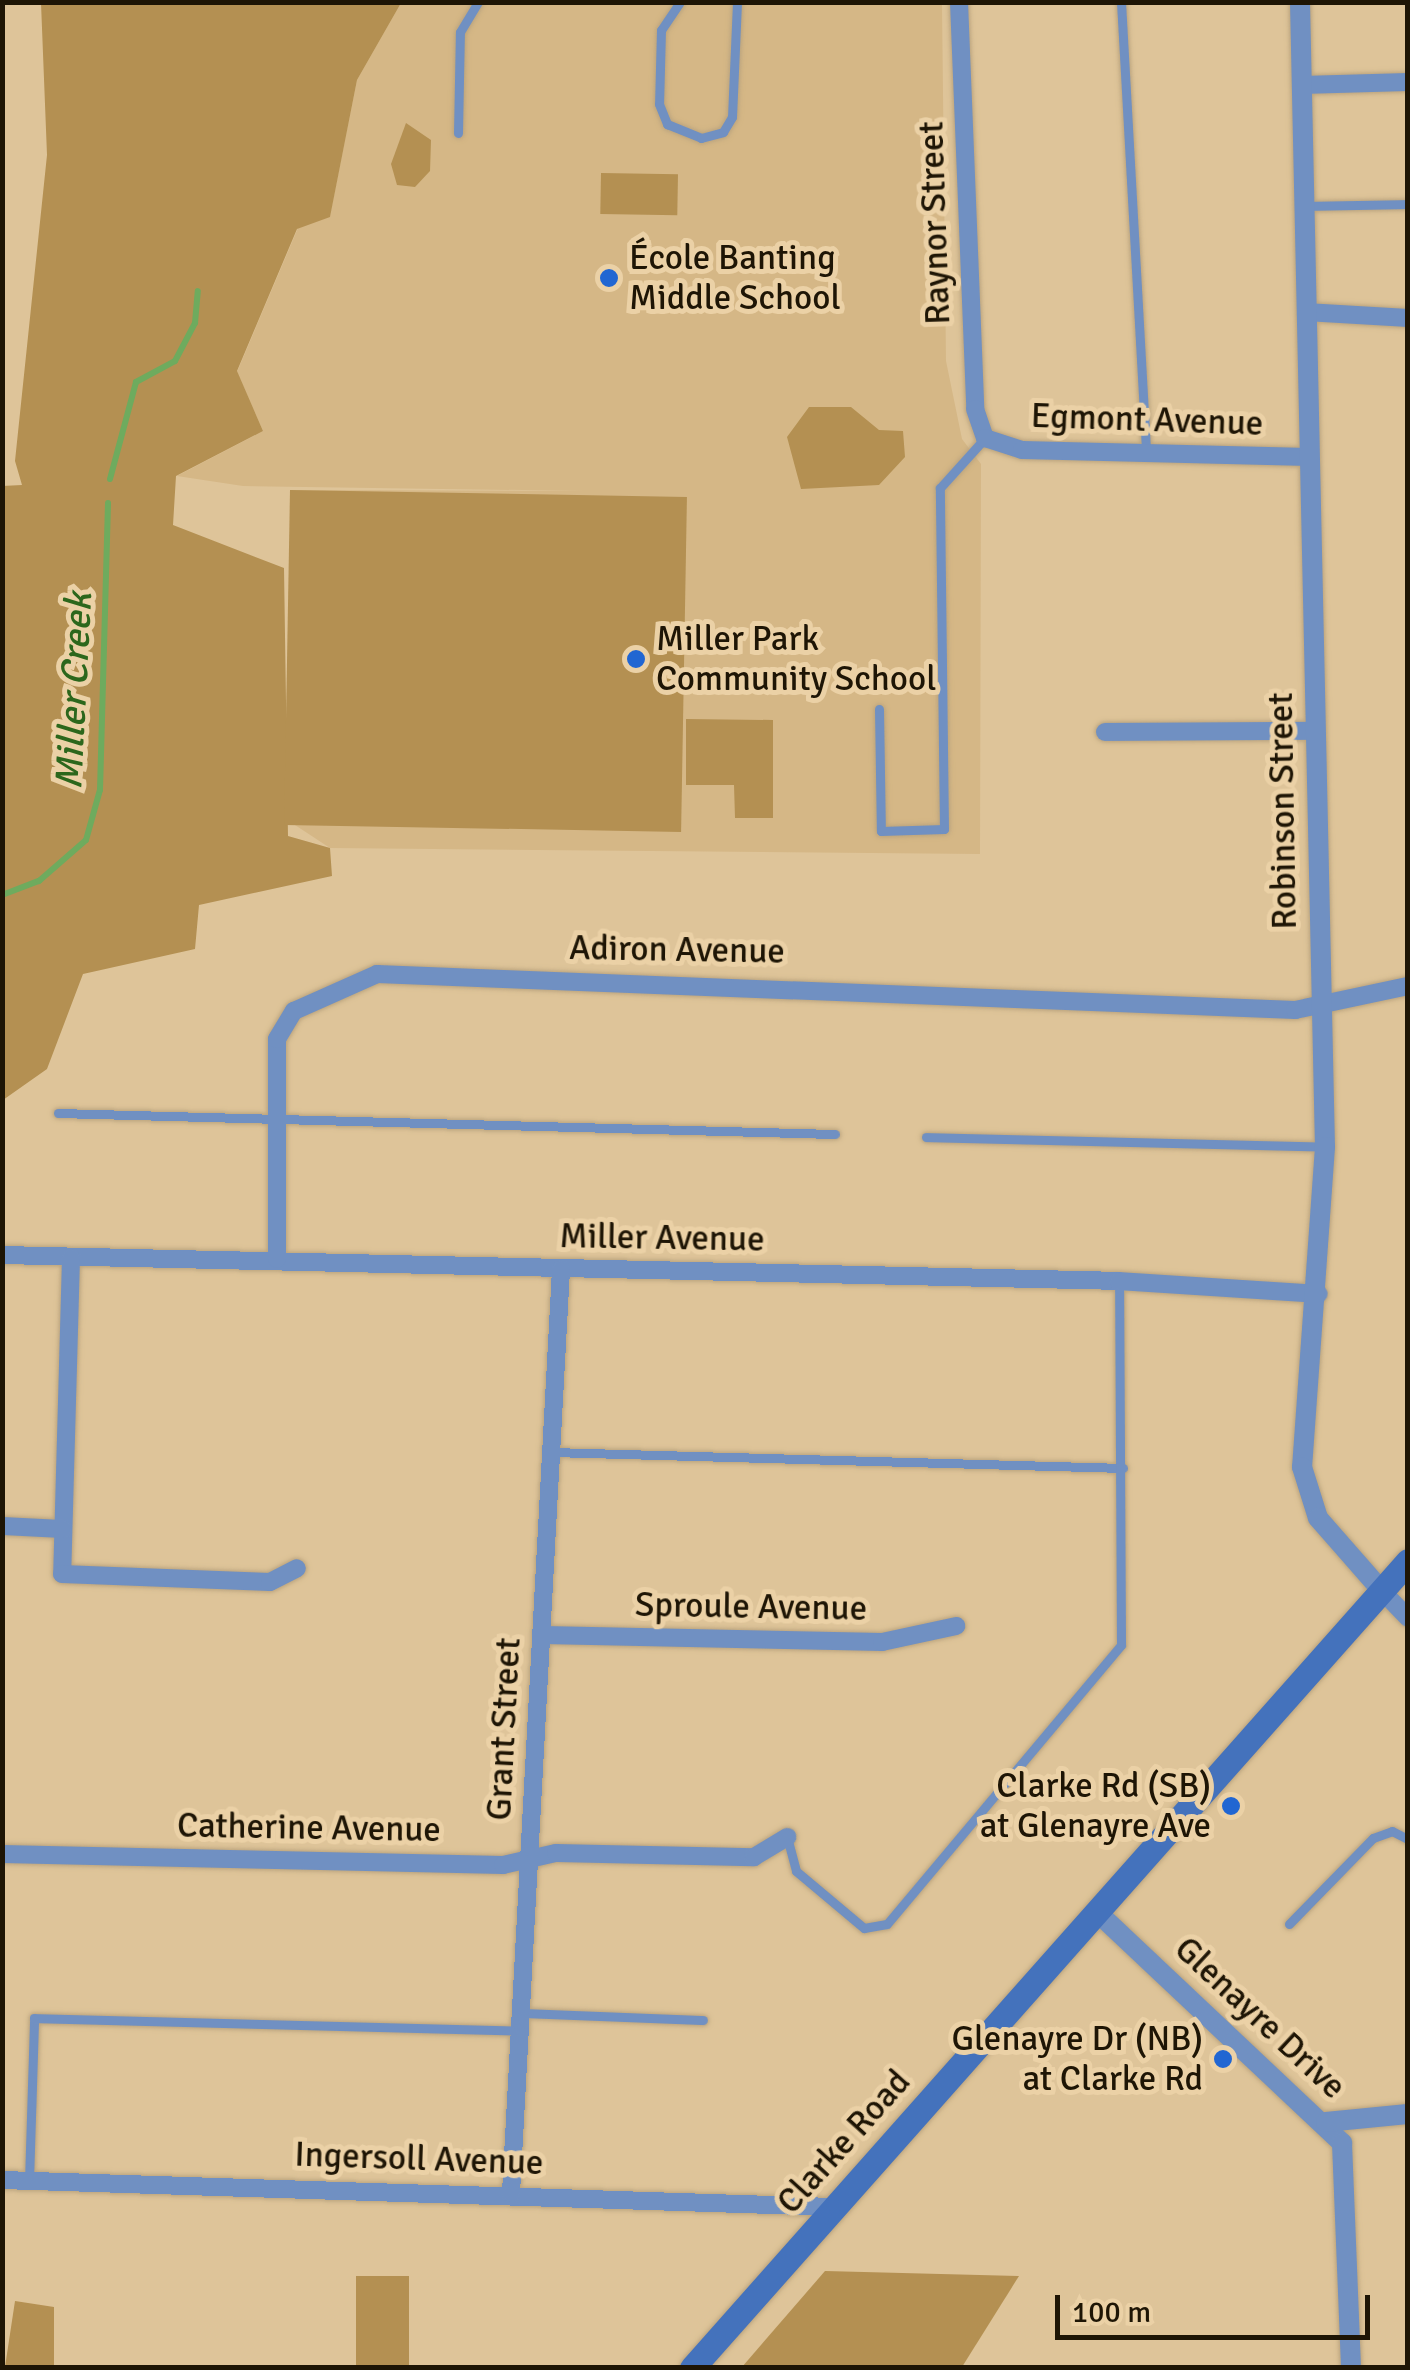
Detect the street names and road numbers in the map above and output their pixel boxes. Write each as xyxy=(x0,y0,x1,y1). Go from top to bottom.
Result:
street label: Raynor Street xyxy=(910,121,960,325)
street label: Egmont Avenue xyxy=(1030,395,1264,445)
street label: Robinson Street xyxy=(1260,692,1306,930)
street label: Adiron Avenue xyxy=(569,927,785,973)
street label: Miller Avenue xyxy=(559,1215,765,1261)
street label: Sproule Avenue xyxy=(635,1584,867,1630)
street label: Grant Street xyxy=(478,1636,530,1822)
street label: Catherine Avenue xyxy=(177,1805,441,1851)
street label: Glenayre Drive xyxy=(1166,1928,1354,2108)
street label: Clarke Road xyxy=(768,2061,920,2223)
street label: Ingersoll Avenue xyxy=(294,2134,544,2184)

